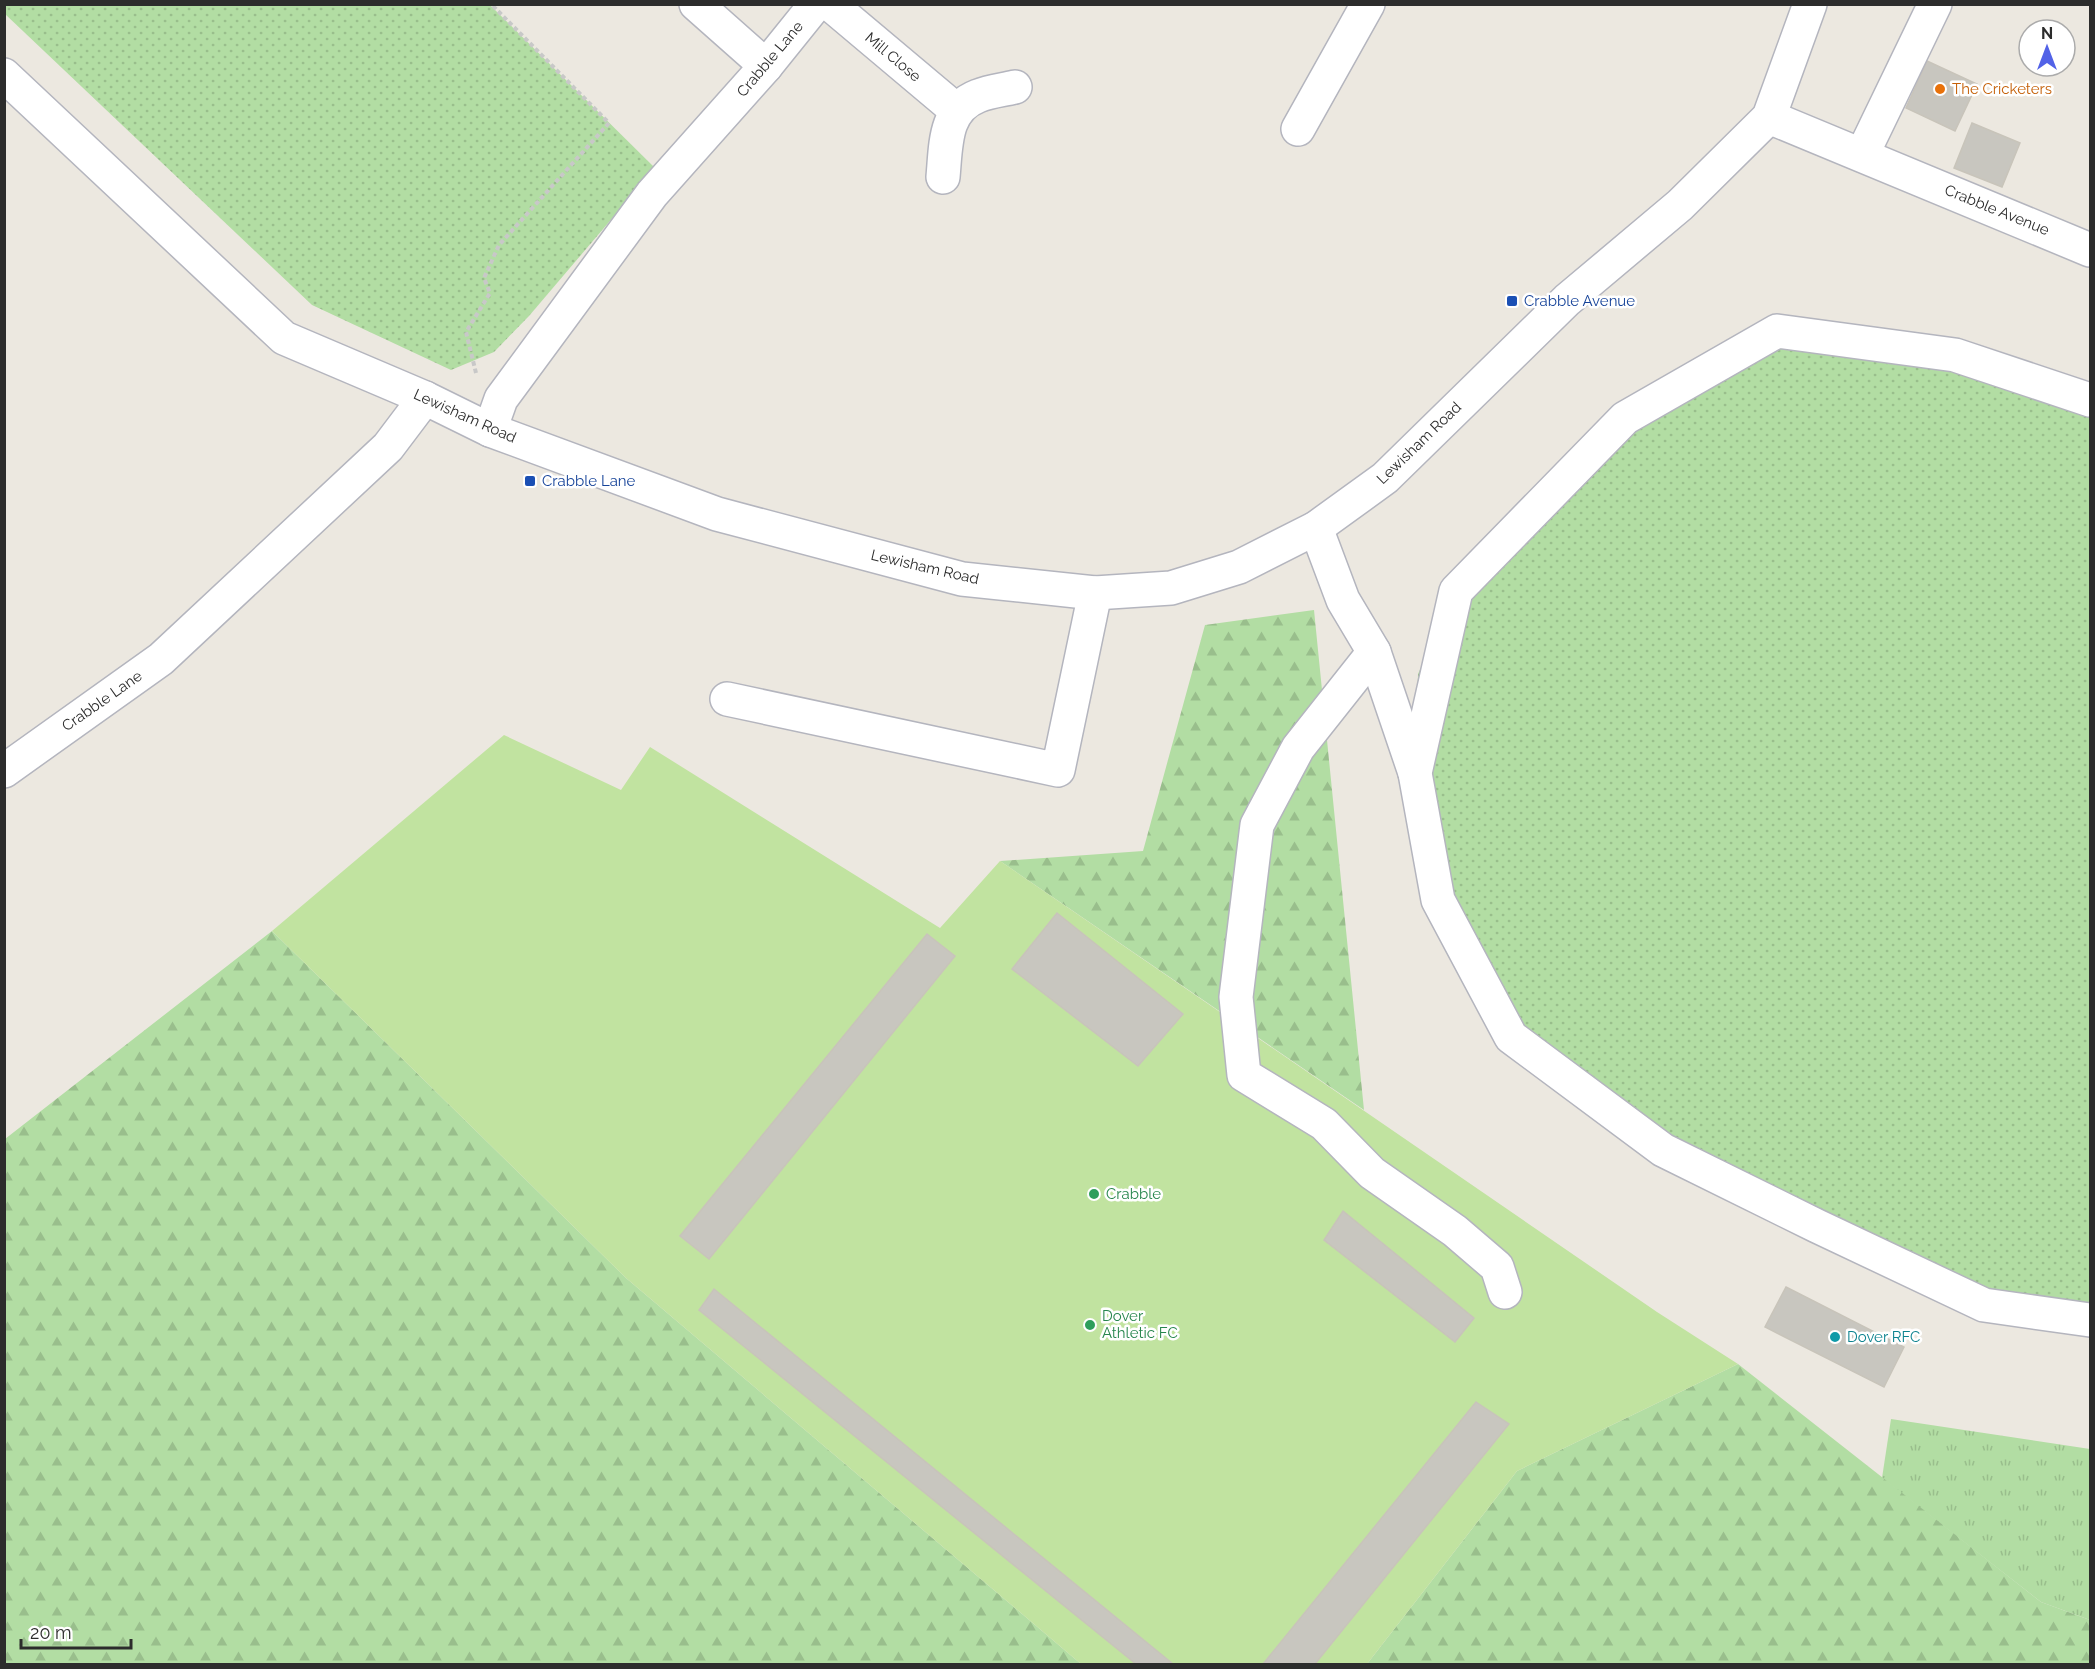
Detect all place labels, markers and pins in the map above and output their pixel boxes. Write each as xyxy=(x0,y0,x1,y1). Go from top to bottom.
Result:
place label: The Cricketers xyxy=(1952,80,2052,98)
marker: The Cricketers xyxy=(1933,82,1947,96)
place label: Crabble Avenue xyxy=(1524,292,1635,310)
marker: Crabble Avenue xyxy=(1505,294,1519,308)
place label: Crabble Lane xyxy=(542,472,636,490)
marker: Crabble Lane xyxy=(523,474,537,488)
place label: Crabble xyxy=(1106,1185,1161,1203)
marker: Crabble xyxy=(1087,1187,1101,1201)
place label: Dover Athletic FC xyxy=(1102,1307,1178,1342)
marker: Dover Athletic FC xyxy=(1083,1318,1097,1332)
place label: Dover RFC xyxy=(1847,1328,1920,1346)
marker: Dover RFC xyxy=(1828,1330,1842,1344)

